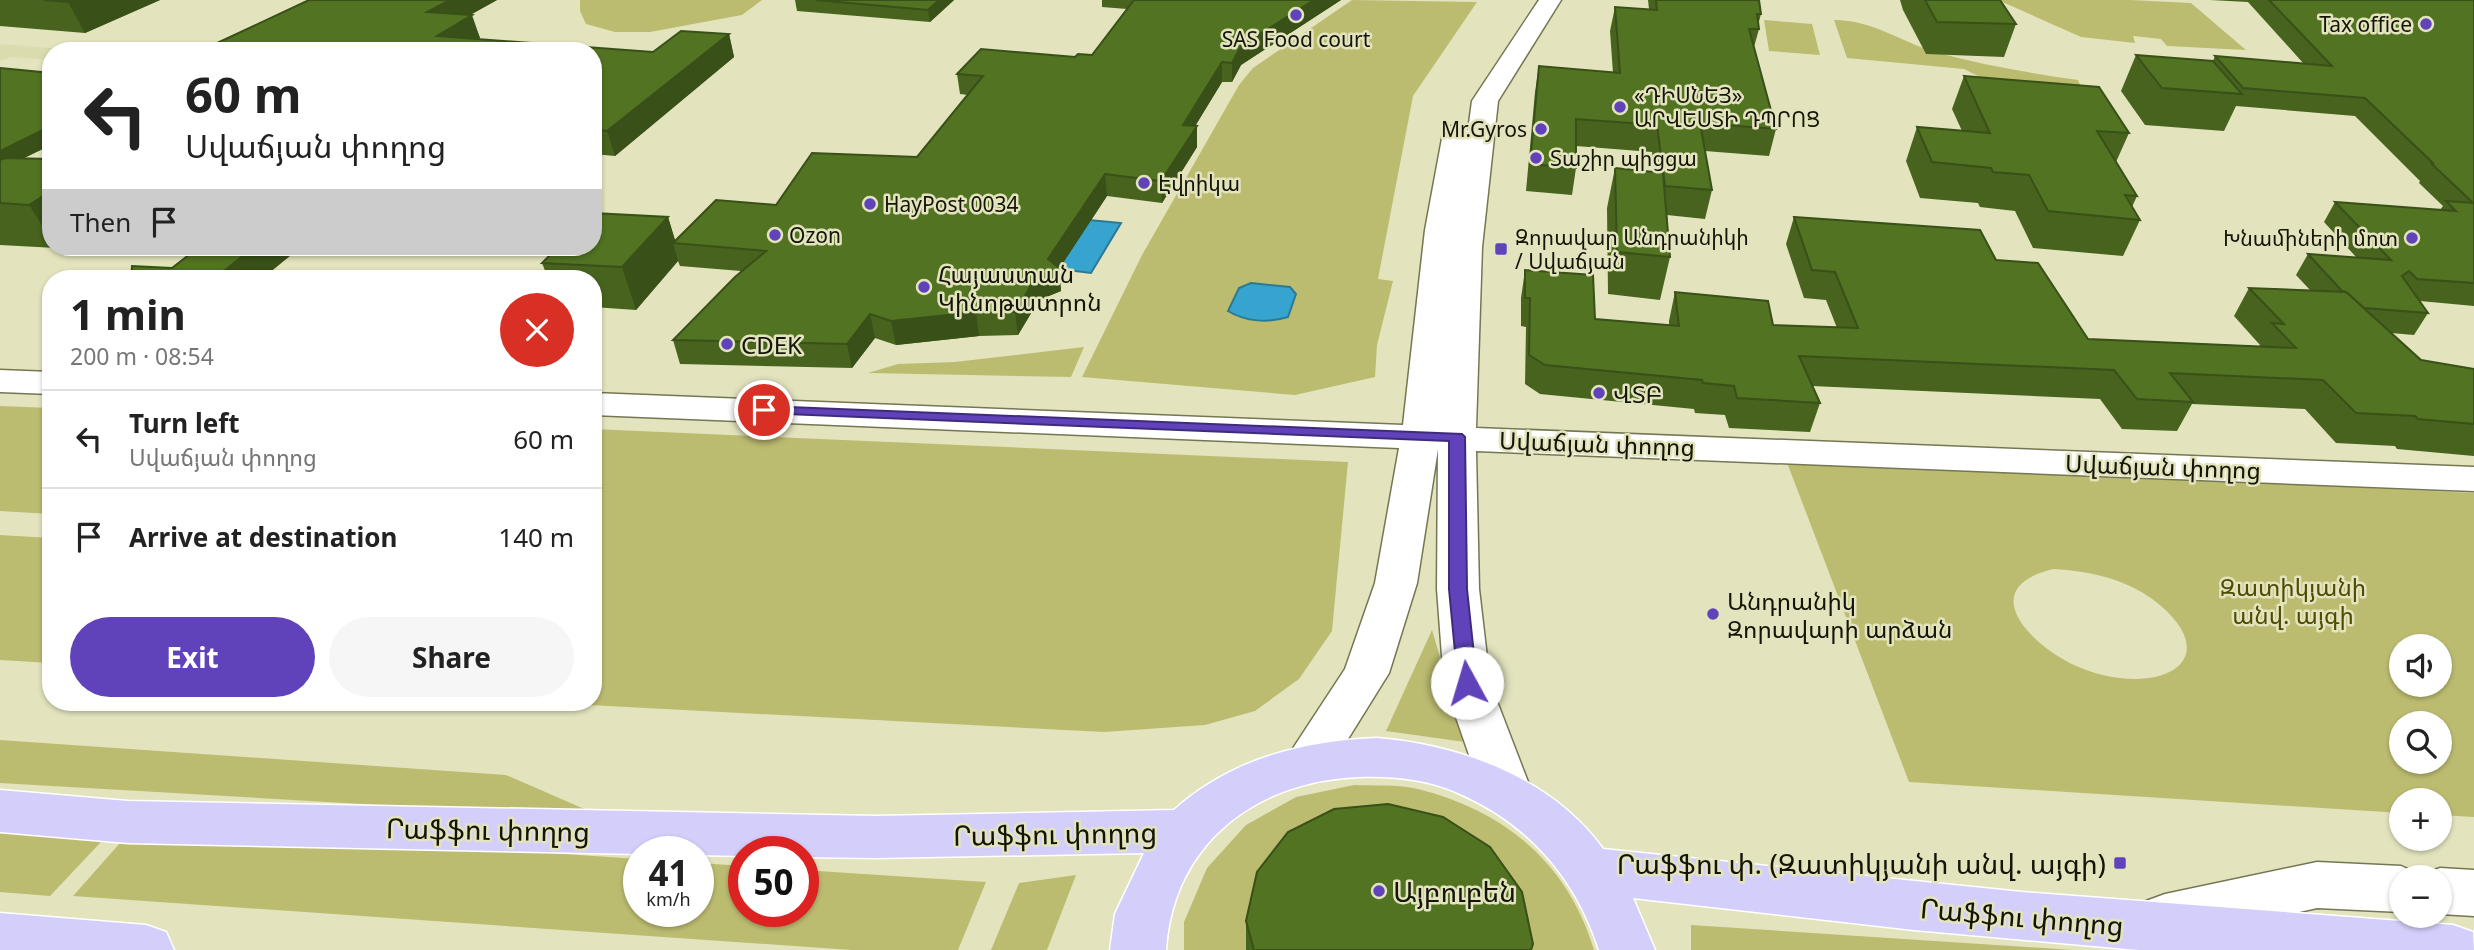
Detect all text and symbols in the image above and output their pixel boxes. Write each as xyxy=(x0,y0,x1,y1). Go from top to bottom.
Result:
marker: SAS Food court xyxy=(1288,7,1304,23)
place label: Tax office xyxy=(2319,10,2412,38)
marker: Tax office xyxy=(2418,16,2434,32)
place label: SAS Food court xyxy=(1222,25,1371,53)
text: 60 m xyxy=(185,61,302,127)
icon: left xyxy=(70,70,161,161)
place label: «ԴԻՍՆԵՅ» ԱՐՎԵՍՏԻ ԴՊՐՈՑ xyxy=(1634,81,1820,133)
marker: «ԴԻՍՆԵՅ» ԱՐՎԵՍՏԻ ԴՊՐՈՑ xyxy=(1612,99,1628,115)
place label: Mr.Gyros xyxy=(1441,115,1527,143)
marker: Mr.Gyros xyxy=(1533,121,1549,137)
text: Սվաճյան փողոց xyxy=(185,124,446,167)
place label: Տաշիր պիցցա xyxy=(1550,144,1697,172)
marker: Տաշիր պիցցա xyxy=(1528,150,1544,166)
place label: Էվրիկա xyxy=(1158,169,1240,197)
marker: Էվրիկա xyxy=(1136,175,1152,191)
place label: HayPost 0034 xyxy=(884,190,1019,218)
marker: HayPost 0034 xyxy=(862,196,878,212)
icon: arrive xyxy=(145,203,183,241)
text: Then xyxy=(70,204,131,240)
place label: Ozon xyxy=(789,221,841,249)
place label: Զորավար Անդրանիկի / Սվաճյան xyxy=(1515,223,1749,275)
place label: Խնամիների մոտ xyxy=(2223,224,2398,252)
marker: Ozon xyxy=(767,227,783,243)
marker: Խնամիների մոտ xyxy=(2404,230,2420,246)
marker: Զորավար Անդրանիկի / Սվաճյան xyxy=(1493,241,1509,257)
place label: Հայաստան Կինոթատրոն xyxy=(938,257,1102,318)
marker: Հայաստան Կինոթատրոն xyxy=(916,279,932,295)
text: 1 min xyxy=(70,285,186,342)
button: close xyxy=(500,293,574,367)
place label: CDEK xyxy=(741,328,802,361)
marker: CDEK xyxy=(719,336,735,352)
text: 200 m · 08:54 xyxy=(70,340,214,372)
place label: ՎՏԲ xyxy=(1613,377,1662,410)
pin xyxy=(734,380,794,440)
marker: ՎՏԲ xyxy=(1591,385,1607,401)
icon: arrive xyxy=(745,391,783,429)
text: Turn left xyxy=(129,405,240,441)
icon: left xyxy=(70,420,108,458)
text: 60 m xyxy=(513,421,574,457)
street label: Սվաճյան փողոց xyxy=(1499,423,1695,463)
text: Սվաճյան փողոց xyxy=(129,441,317,473)
street label: Սվաճյան փողոց xyxy=(2065,446,2261,486)
icon: arrive xyxy=(70,518,108,556)
text: Arrive at destination xyxy=(129,519,398,555)
text: 140 m xyxy=(498,519,574,555)
park label: Զատիկյանի անվ. այգի xyxy=(2220,570,2366,631)
place label: Անդրանիկ Զորավարի արձան xyxy=(1727,584,1952,645)
marker: Անդրանիկ Զորավարի արձան xyxy=(1705,606,1721,622)
button: Exit xyxy=(70,617,315,697)
button: Share xyxy=(329,617,574,697)
map controls xyxy=(2389,634,2452,928)
button: sound xyxy=(2389,634,2452,697)
position arrow xyxy=(1430,646,1504,720)
button: search xyxy=(2389,711,2452,774)
button: + xyxy=(2389,788,2452,851)
street label: Րաֆֆու փողոց xyxy=(386,808,590,850)
street label: Րաֆֆու փողոց xyxy=(953,812,1157,854)
speed limit sign: 50 xyxy=(728,836,819,927)
place label: Րաֆֆու փ. (Զատիկյանի անվ. այգի) xyxy=(1617,844,2106,882)
text: 41 xyxy=(648,849,689,896)
marker: Րաֆֆու փ. (Զատիկյանի անվ. այգի) xyxy=(2112,855,2128,871)
button: − xyxy=(2389,865,2452,928)
place label: Այբուբեն xyxy=(1393,872,1516,910)
marker: Այբուբեն xyxy=(1371,883,1387,899)
text: km/h xyxy=(646,887,691,911)
street label: Րաֆֆու փողոց xyxy=(1919,888,2125,944)

